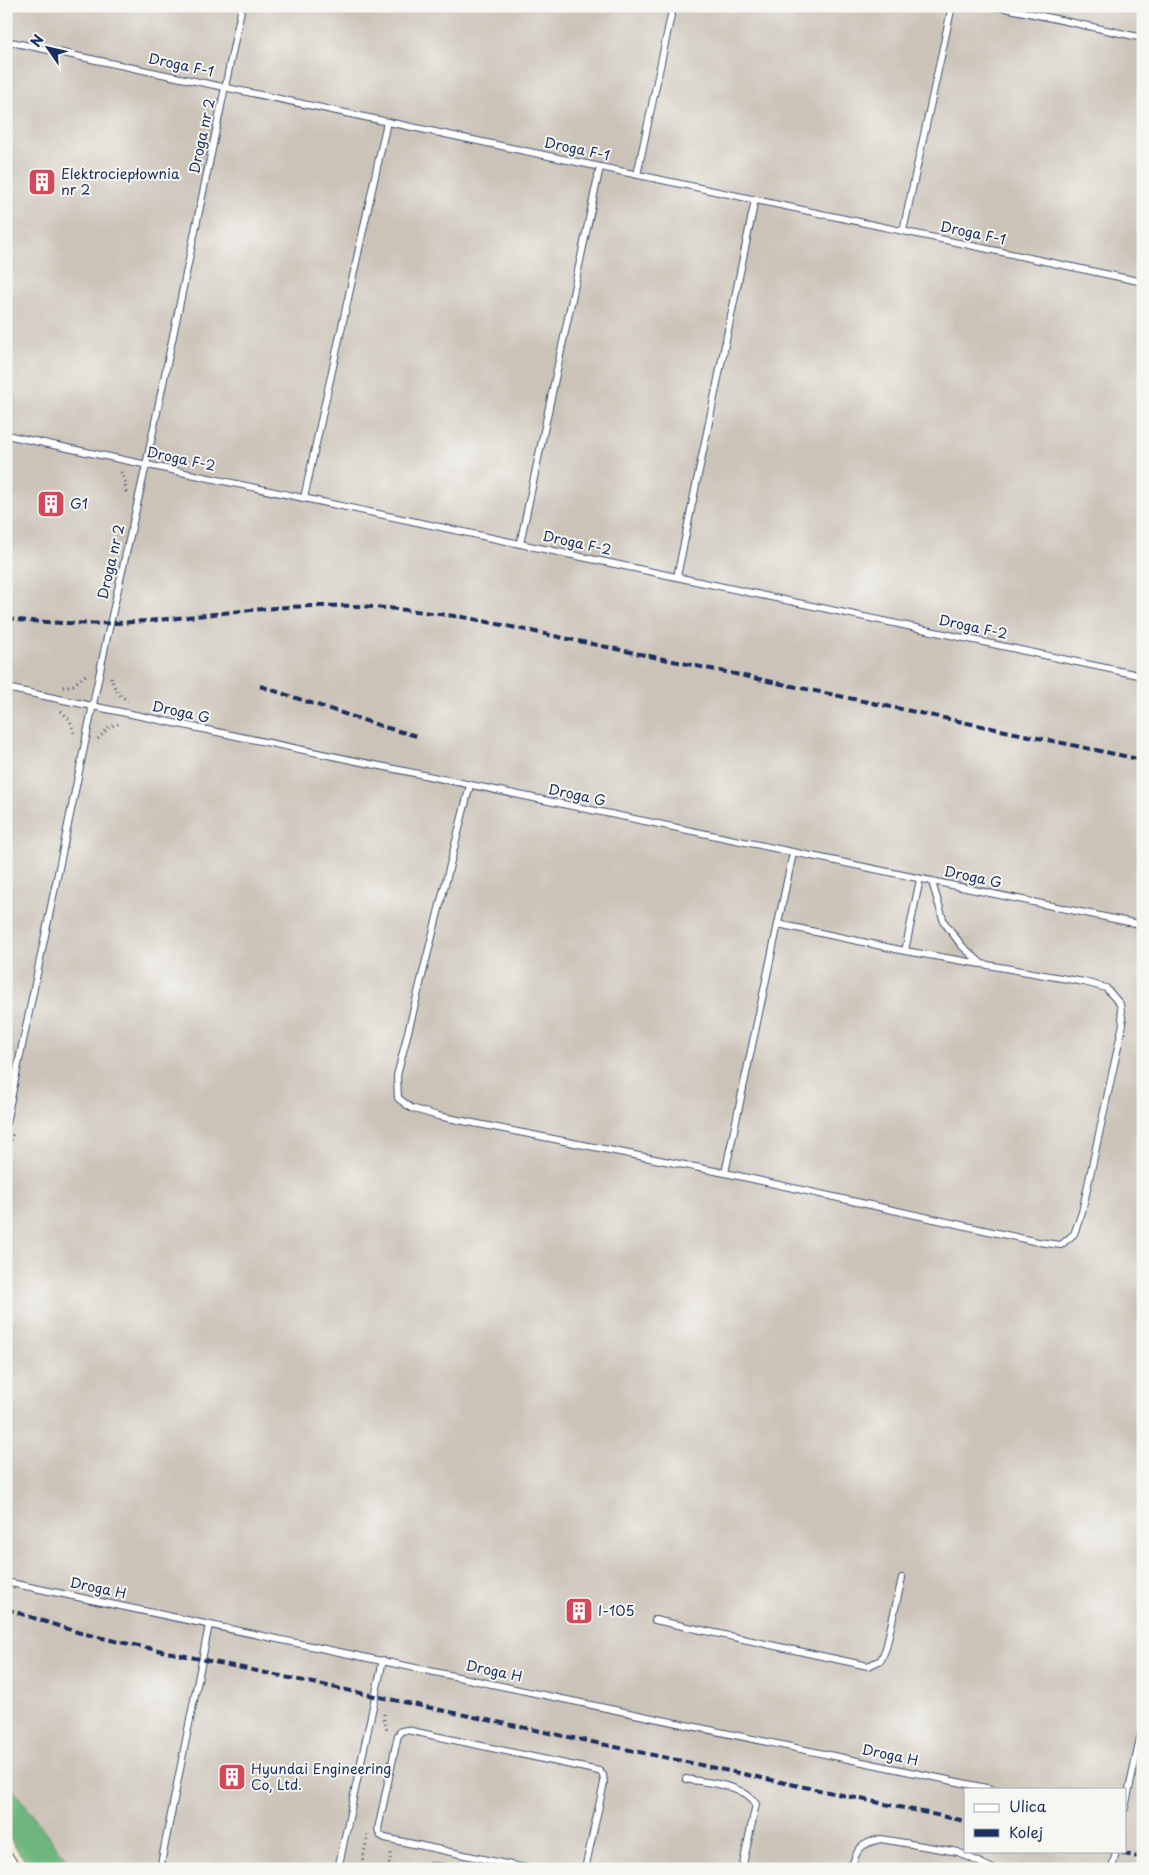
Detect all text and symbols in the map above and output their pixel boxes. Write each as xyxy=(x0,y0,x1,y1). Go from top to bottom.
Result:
north arrow xyxy=(22,22,72,72)
text: N xyxy=(25,30,49,51)
street label: Droga F-1 xyxy=(146,47,216,82)
street label: Droga nr 2 xyxy=(183,96,220,175)
street label: Droga F-1 xyxy=(542,131,612,166)
place label: Elektrociepłownia nr 2 xyxy=(61,163,180,200)
building icon: Elektrociepłownia nr 2 xyxy=(27,167,57,197)
street label: Droga F-1 xyxy=(938,215,1008,250)
street label: Droga F-2 xyxy=(145,441,218,476)
building icon: G1 xyxy=(36,489,66,519)
place label: G1 xyxy=(70,493,88,514)
street label: Droga nr 2 xyxy=(92,522,129,601)
street label: Droga F-2 xyxy=(541,525,614,560)
street label: Droga F-2 xyxy=(937,609,1010,644)
street label: Droga G xyxy=(150,695,212,728)
street label: Droga G xyxy=(546,778,608,811)
street label: Droga G xyxy=(942,860,1004,893)
street label: Droga H xyxy=(68,1571,128,1604)
building icon: I-105 xyxy=(564,1596,594,1626)
place label: I-105 xyxy=(598,1600,634,1621)
street label: Droga H xyxy=(464,1654,524,1687)
street label: Droga H xyxy=(860,1738,920,1771)
place label: Hyundai Engineering Co, Ltd. xyxy=(251,1758,391,1795)
building icon: Hyundai Engineering Co, Ltd. xyxy=(217,1762,247,1792)
legend xyxy=(964,1788,1126,1852)
text: Ulica xyxy=(1009,1794,1047,1817)
text: Kolej xyxy=(1009,1820,1043,1843)

